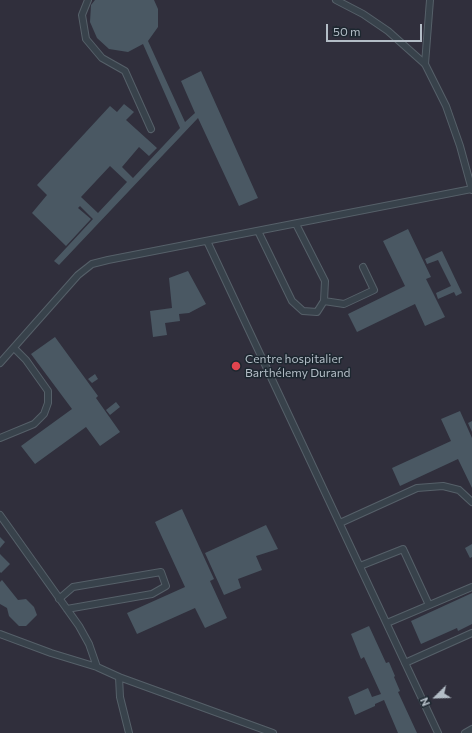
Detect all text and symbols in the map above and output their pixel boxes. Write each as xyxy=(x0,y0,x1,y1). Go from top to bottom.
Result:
scale bar xyxy=(328,16,424,42)
text: 50 m xyxy=(333,24,361,38)
place label: Centre hospitalier Barthélemy Durand xyxy=(245,352,350,380)
marker: Centre hospitalier Barthélemy Durand xyxy=(230,360,242,372)
north arrow xyxy=(416,677,456,717)
text: N xyxy=(417,696,432,708)

